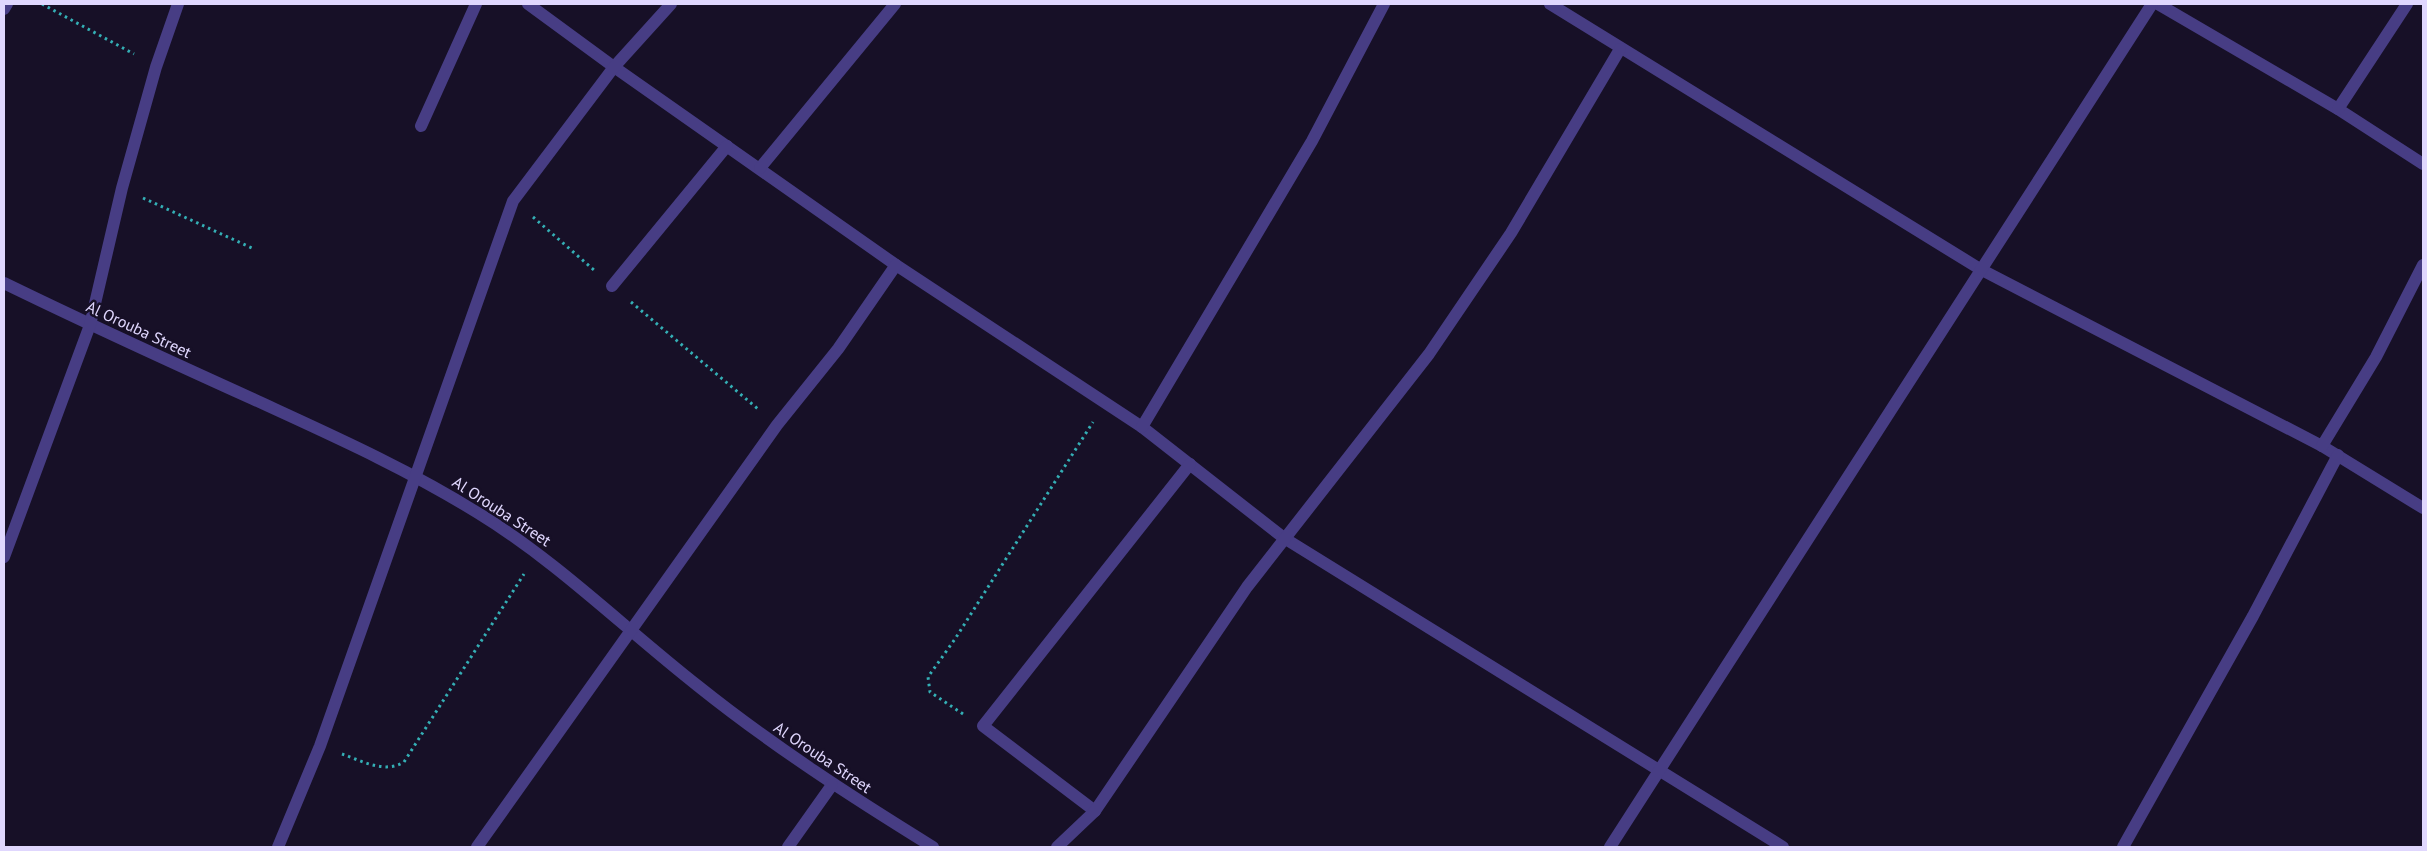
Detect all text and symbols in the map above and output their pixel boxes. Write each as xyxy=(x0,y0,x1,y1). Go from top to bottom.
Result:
street label: Al Orouba Street xyxy=(83,296,195,362)
street label: Al Orouba Street xyxy=(449,472,556,551)
street label: Al Orouba Street xyxy=(770,717,876,797)

